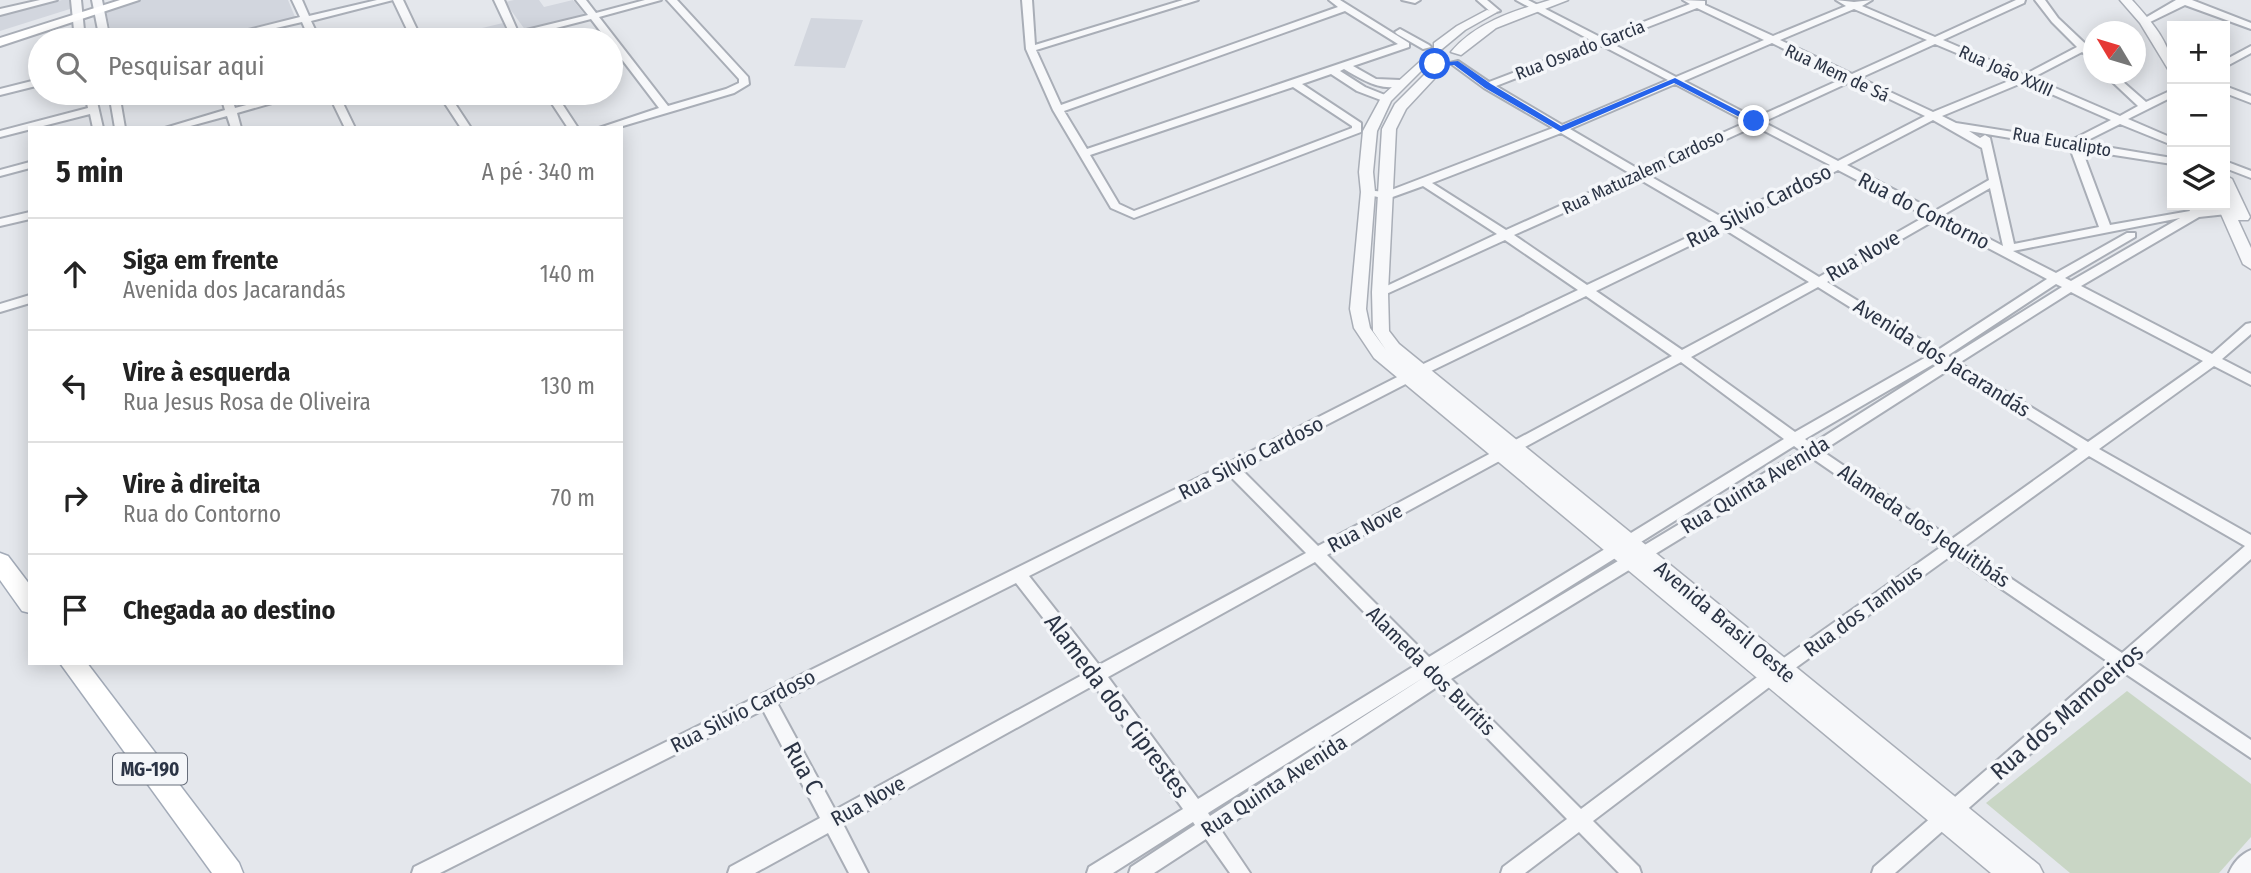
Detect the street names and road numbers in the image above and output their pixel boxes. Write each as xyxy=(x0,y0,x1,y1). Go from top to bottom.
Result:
street label: Rua Osvado Garcia xyxy=(1512,15,1648,85)
street label: Rua Mem de Sá xyxy=(1781,39,1893,107)
street label: Rua João XXIII xyxy=(1956,40,2056,102)
street label: Rua Eucalipto xyxy=(2011,122,2113,162)
street label: Rua Matuzalem Cardoso xyxy=(1559,125,1727,219)
street label: Rua Silvio Cardoso xyxy=(1682,158,1836,254)
street label: Rua do Contorno xyxy=(1854,167,1994,255)
street label: Rua Nove xyxy=(1821,224,1905,288)
street label: Avenida dos Jacarandás xyxy=(1849,293,2035,423)
street label: Rua Silvio Cardoso xyxy=(1174,410,1328,506)
street label: Rua Quinta Avenida xyxy=(1676,430,1834,540)
street label: Alameda dos Jequitibás xyxy=(1833,459,2015,593)
street label: Rua Nove xyxy=(1323,498,1407,558)
street label: Avenida Brasil Oeste xyxy=(1649,555,1801,689)
street label: Rua dos Tambus xyxy=(1799,559,1927,663)
street label: Alameda dos Buritis xyxy=(1361,601,1501,741)
street label: Alameda dos Ciprestes xyxy=(1039,609,1195,803)
street label: Rua dos Mamoeiros xyxy=(1985,638,2149,786)
street label: Rua Silvio Cardoso xyxy=(666,663,820,759)
street label: Rua Quinta Avenida xyxy=(1196,729,1352,843)
street label: Rua C xyxy=(777,737,829,799)
road number: MG-190 xyxy=(113,754,187,784)
street label: Rua Nove xyxy=(826,770,910,832)

